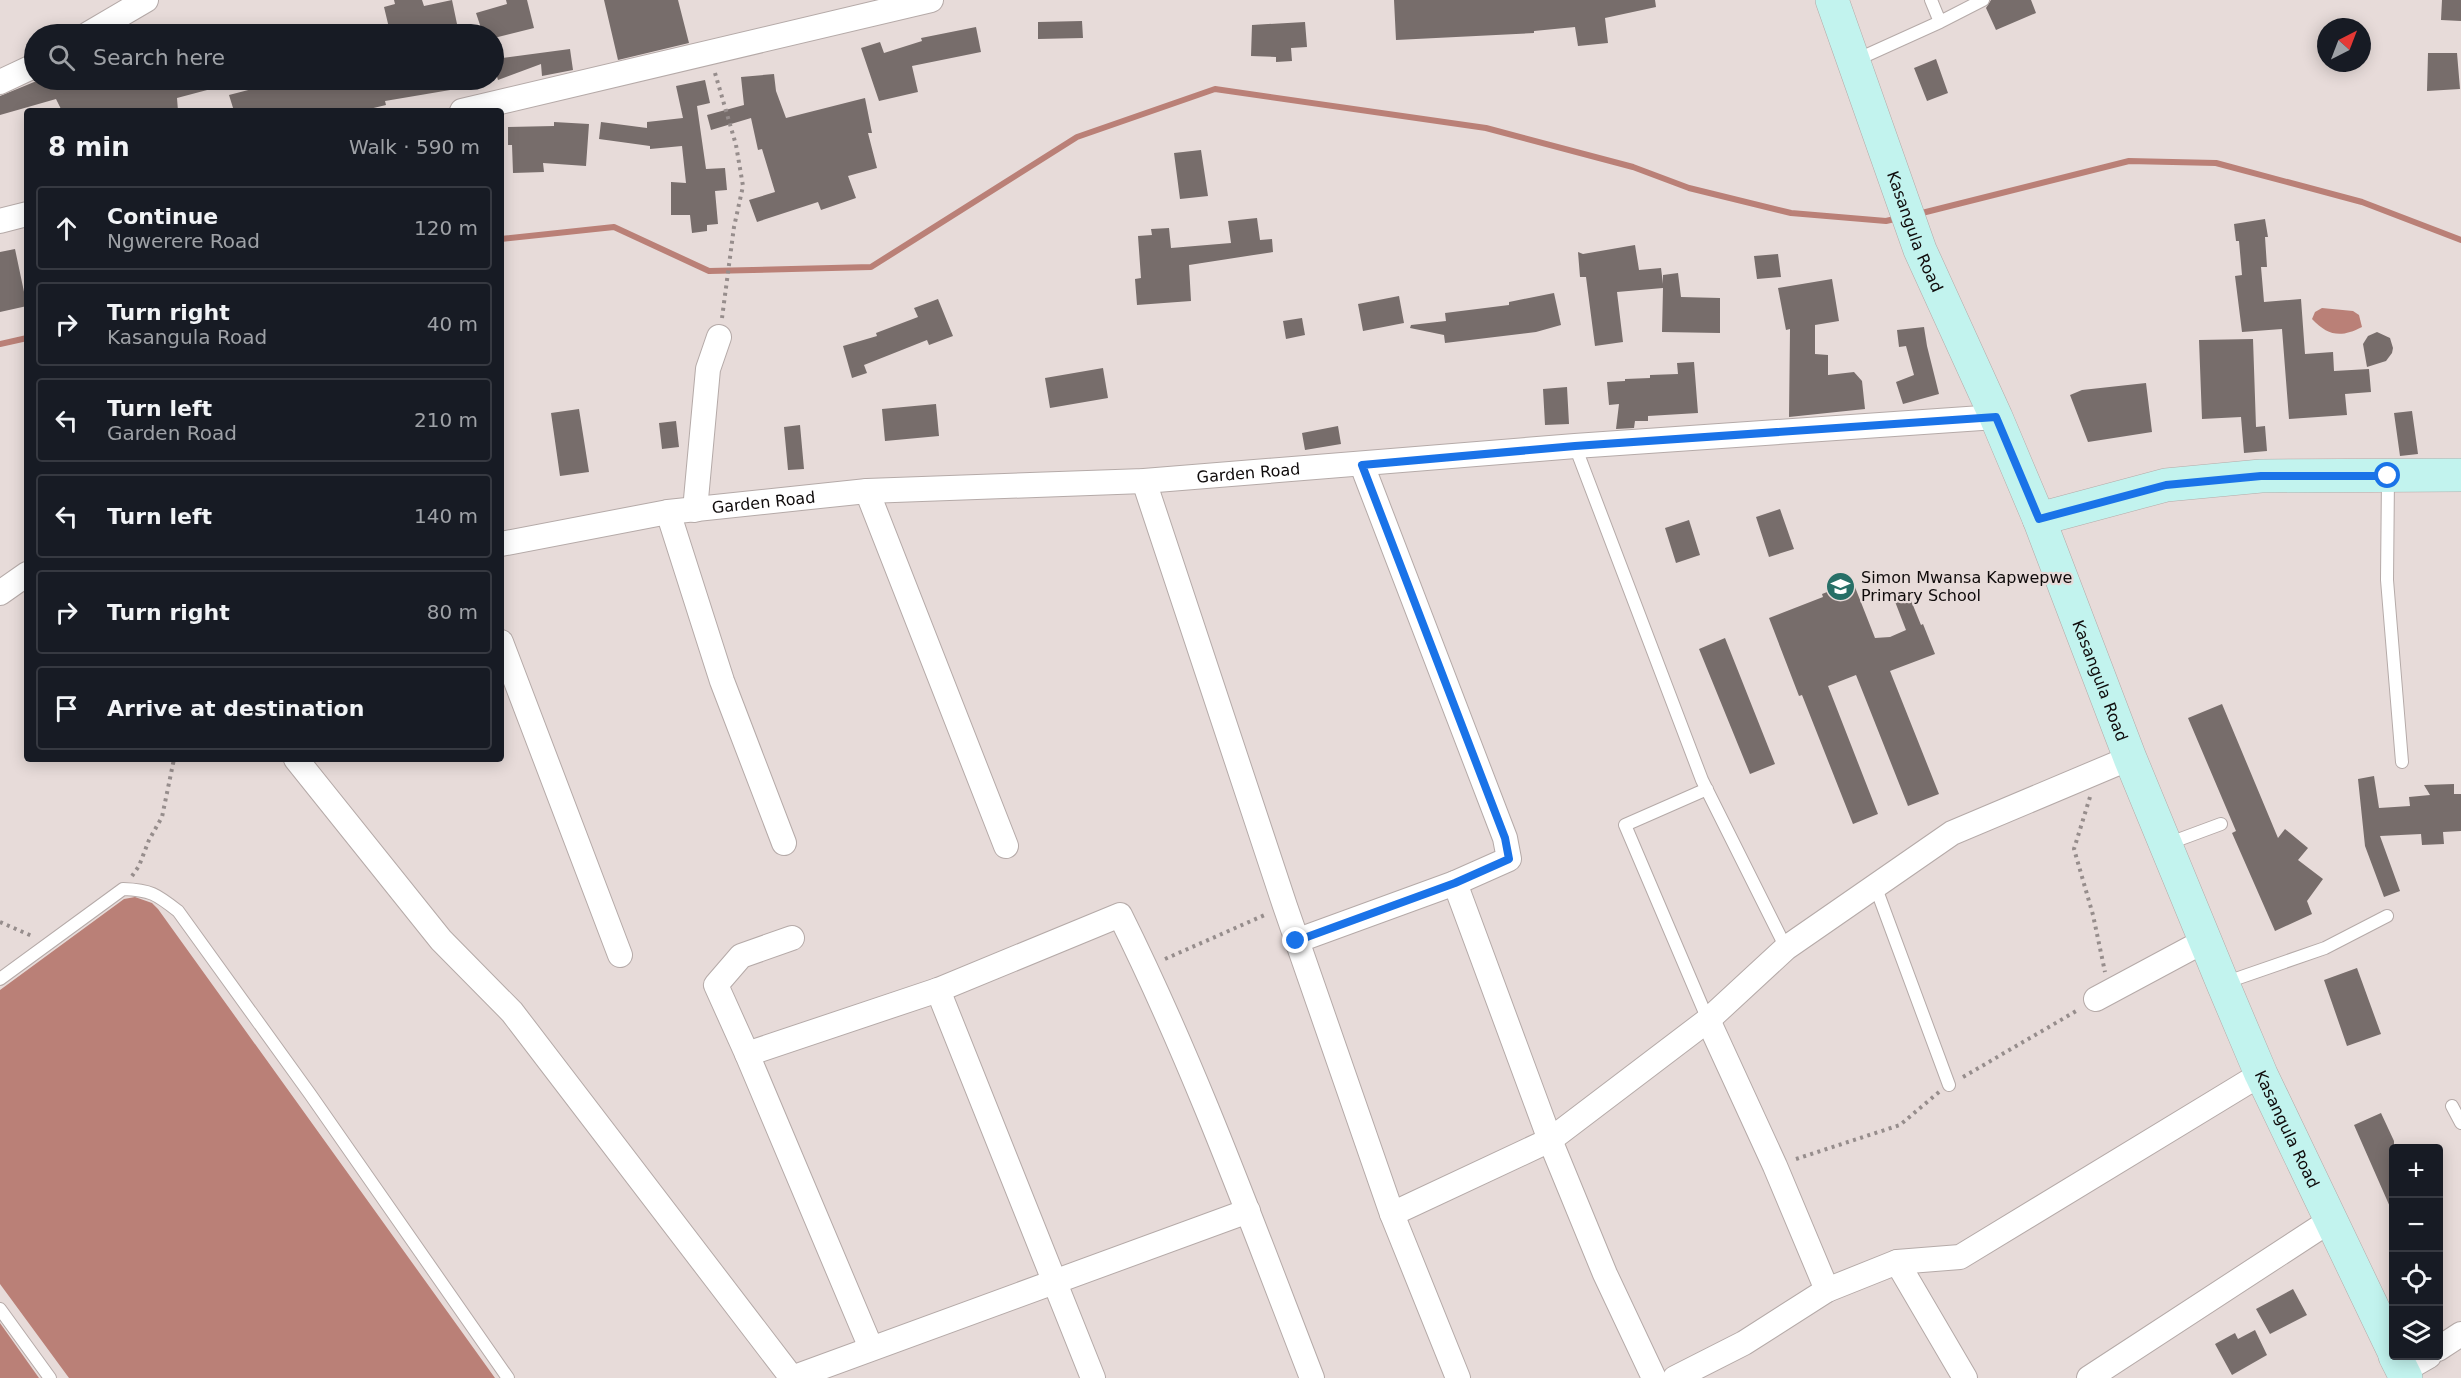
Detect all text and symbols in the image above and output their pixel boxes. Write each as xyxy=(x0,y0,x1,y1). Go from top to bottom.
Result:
north arrow xyxy=(2317,18,2371,72)
search box xyxy=(24,24,504,90)
icon: search xyxy=(45,41,78,74)
text: Search here xyxy=(93,45,225,70)
text: 8 min xyxy=(48,132,130,162)
text: Walk · 590 m xyxy=(349,135,480,159)
street label: Kasangula Road xyxy=(1883,169,1947,295)
text: Continue xyxy=(107,204,218,229)
icon: ahead xyxy=(50,212,83,245)
text: 120 m xyxy=(414,216,478,240)
text: Ngwerere Road xyxy=(107,229,260,253)
text: Turn right xyxy=(107,300,230,325)
icon: right xyxy=(50,308,83,341)
text: 40 m xyxy=(427,312,478,336)
text: Kasangula Road xyxy=(107,325,267,349)
text: Turn left xyxy=(107,396,212,421)
icon: left xyxy=(50,404,83,437)
text: 210 m xyxy=(414,408,478,432)
text: Garden Road xyxy=(107,421,237,445)
street label: Garden Road xyxy=(1196,459,1301,487)
route start xyxy=(2374,462,2400,488)
street label: Garden Road xyxy=(711,488,816,517)
icon: left xyxy=(50,500,83,533)
text: Turn left xyxy=(107,504,212,529)
text: 140 m xyxy=(414,504,478,528)
place label: Simon Mwansa Kapwepwe Primary School xyxy=(1861,568,2072,605)
school or university icon: Simon Mwansa Kapwepwe Primary School xyxy=(1824,570,1856,602)
icon: right xyxy=(50,596,83,629)
text: Turn right xyxy=(107,600,230,625)
text: 80 m xyxy=(427,600,478,624)
street label: Kasangula Road xyxy=(2068,617,2132,744)
icon: arrive xyxy=(50,692,83,725)
text: Arrive at destination xyxy=(107,696,364,721)
route end xyxy=(1282,927,1308,953)
street label: Kasangula Road xyxy=(2251,1067,2323,1191)
map controls xyxy=(2389,1144,2443,1360)
button: + xyxy=(2389,1144,2443,1198)
button: − xyxy=(2389,1198,2443,1252)
button: locate xyxy=(2389,1252,2443,1306)
button: layers xyxy=(2389,1306,2443,1360)

